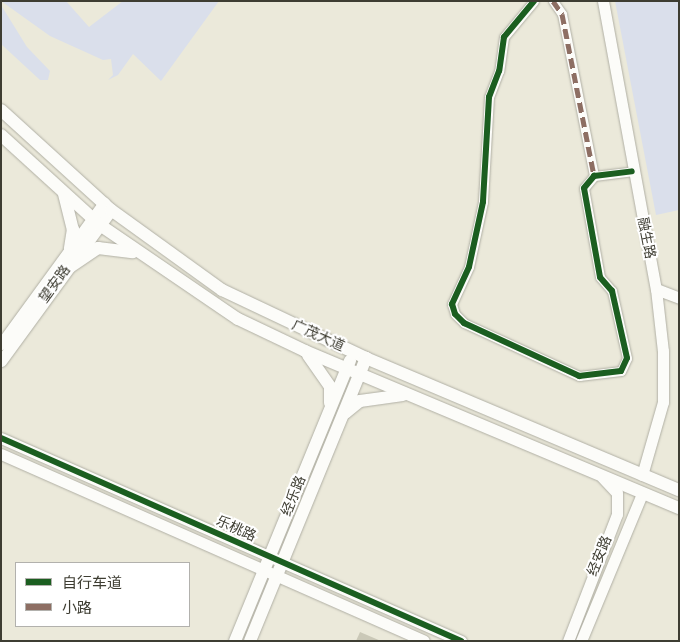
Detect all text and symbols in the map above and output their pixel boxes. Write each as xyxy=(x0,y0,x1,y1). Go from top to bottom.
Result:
street label: 融生路 xyxy=(634,216,658,260)
street label: 望安路 xyxy=(36,262,74,306)
street label: 广茂大道 xyxy=(289,317,347,355)
street label: 经乐路 xyxy=(278,473,310,519)
street label: 乐桃路 xyxy=(213,513,259,545)
street label: 经安路 xyxy=(584,533,616,579)
legend xyxy=(15,562,190,627)
text: 自行车道 xyxy=(62,574,122,592)
text: 小路 xyxy=(62,599,92,617)

